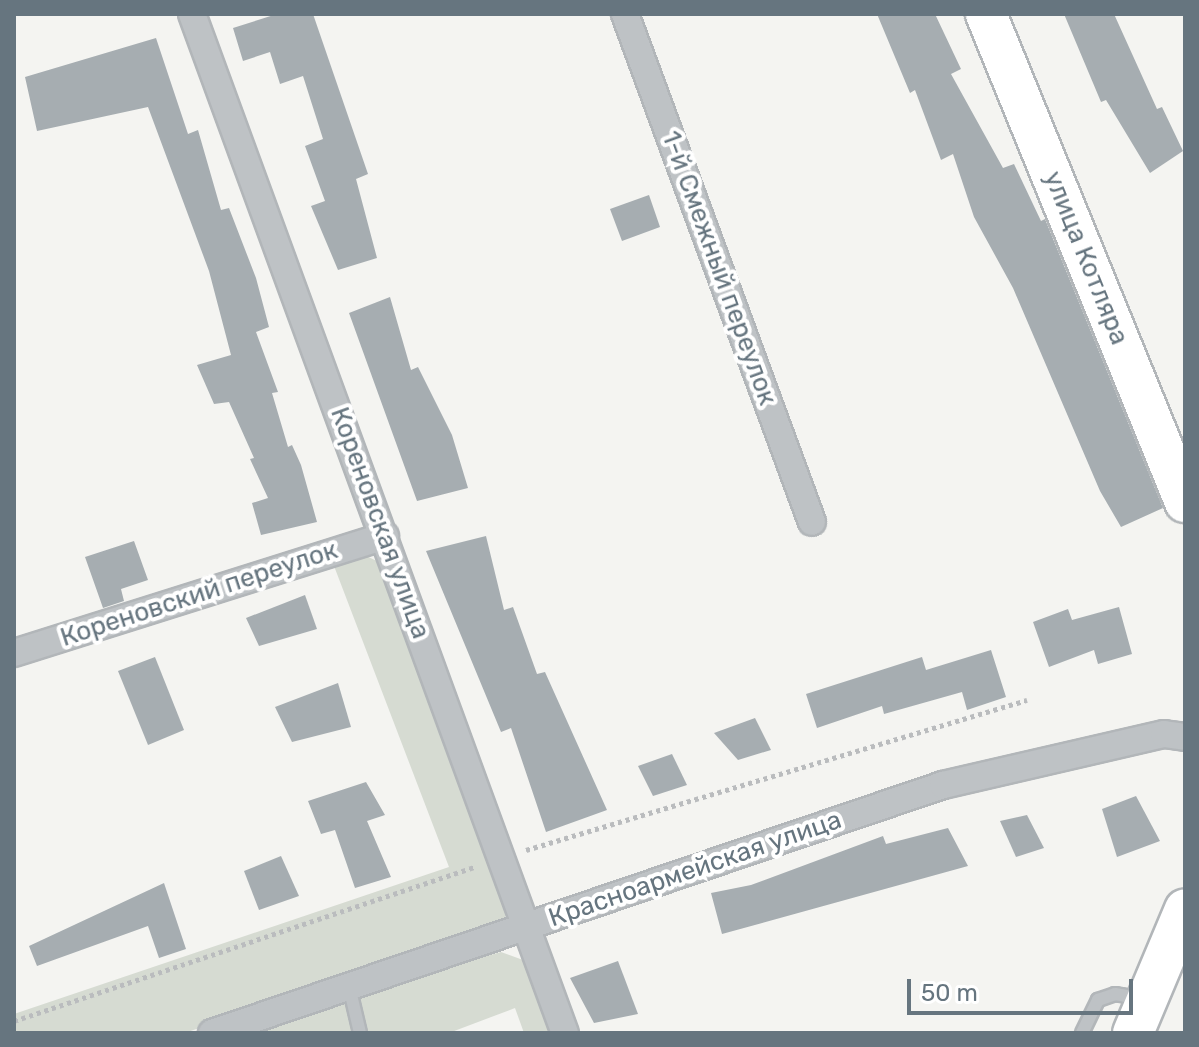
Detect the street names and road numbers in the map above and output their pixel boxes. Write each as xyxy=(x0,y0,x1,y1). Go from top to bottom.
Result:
street label: 1-й Смежный переулок xyxy=(655,127,783,409)
street label: улица Котляра xyxy=(1037,167,1135,349)
street label: Кореновская улица xyxy=(324,403,436,643)
street label: Кореновский переулок xyxy=(57,534,341,654)
street label: Красноармейская улица xyxy=(545,804,845,934)

